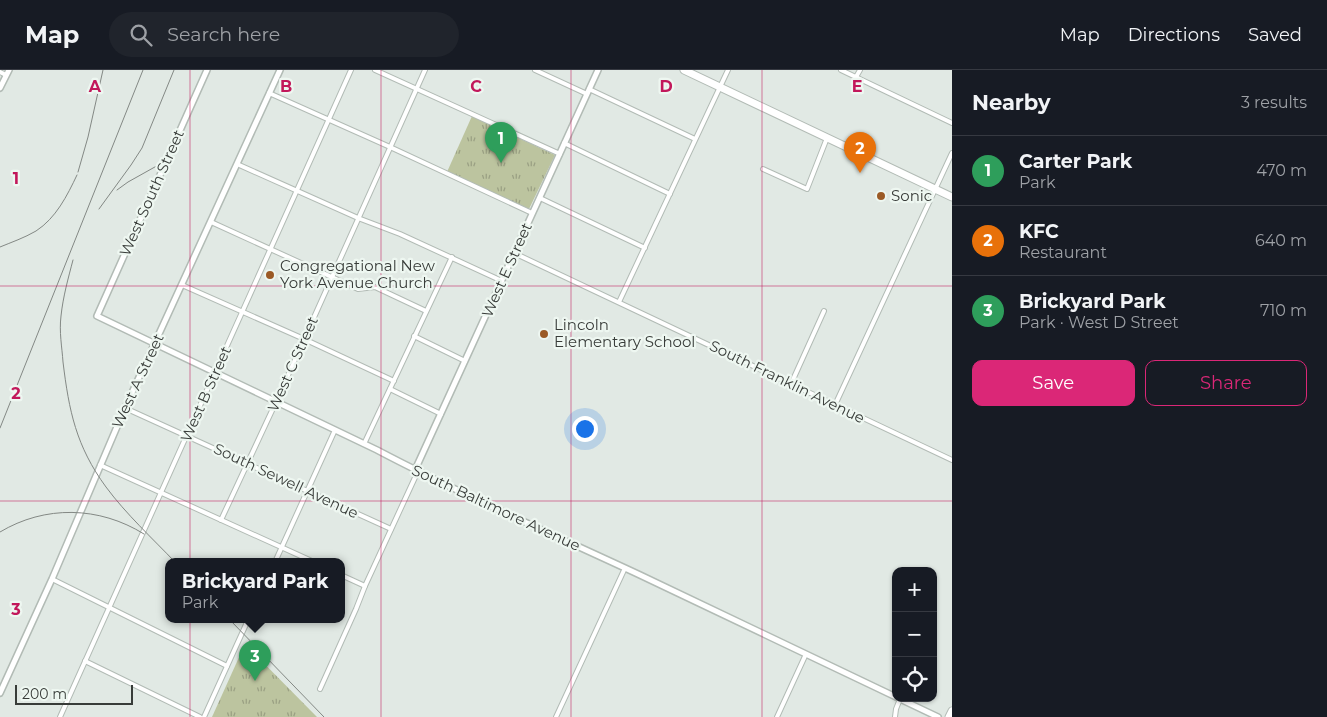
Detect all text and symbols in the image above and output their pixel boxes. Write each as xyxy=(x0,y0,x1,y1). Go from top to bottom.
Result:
search box xyxy=(109,12,459,57)
text: Map xyxy=(25,20,79,49)
icon: search xyxy=(127,21,155,49)
text: Search here xyxy=(167,23,280,46)
text: Map xyxy=(1060,24,1100,46)
text: Directions xyxy=(1128,24,1220,46)
text: Saved xyxy=(1248,24,1302,46)
text: A xyxy=(88,77,102,96)
text: B xyxy=(280,77,292,96)
text: C xyxy=(470,77,482,96)
text: D xyxy=(659,77,673,96)
text: E xyxy=(852,77,862,96)
text: Nearby xyxy=(972,90,1051,115)
text: 3 results xyxy=(1241,93,1307,112)
pin: 1 xyxy=(485,122,517,163)
street label: West South Street xyxy=(115,127,188,259)
pin: 2 xyxy=(844,132,876,173)
text: Carter Park xyxy=(1019,150,1132,173)
text: 1 xyxy=(985,161,991,180)
text: 470 m xyxy=(1256,161,1307,180)
text: 1 xyxy=(13,169,19,188)
text: Park xyxy=(1019,173,1056,192)
place label: Sonic xyxy=(891,186,932,205)
marker: Sonic xyxy=(875,190,887,202)
street label: West E Street xyxy=(477,220,536,320)
text: KFC xyxy=(1019,220,1059,243)
text: 2 xyxy=(983,231,993,250)
text: 640 m xyxy=(1255,231,1307,250)
text: Restaurant xyxy=(1019,243,1107,262)
place label: Congregational New York Avenue Church xyxy=(280,256,436,292)
marker: Congregational New York Avenue Church xyxy=(264,269,276,281)
text: Brickyard Park xyxy=(1019,290,1166,313)
text: 3 xyxy=(983,301,993,320)
text: 710 m xyxy=(1260,301,1307,320)
street label: West C Street xyxy=(263,313,322,414)
text: Park · West D Street xyxy=(1019,313,1179,332)
place label: Lincoln Elementary School xyxy=(554,315,695,351)
marker: Lincoln Elementary School xyxy=(538,328,550,340)
street label: West A Street xyxy=(107,330,168,431)
street label: South Franklin Avenue xyxy=(707,336,868,427)
street label: West B Street xyxy=(176,343,235,445)
button: Save xyxy=(972,360,1135,406)
button: Share xyxy=(1145,360,1307,406)
text: 2 xyxy=(11,384,21,403)
your location xyxy=(572,416,598,442)
street label: South Sewell Avenue xyxy=(211,439,362,522)
street label: South Baltimore Avenue xyxy=(409,460,584,555)
popup xyxy=(165,558,345,623)
map controls xyxy=(892,567,937,702)
button: + xyxy=(892,567,937,612)
text: Brickyard Park xyxy=(182,570,328,593)
text: Park xyxy=(182,593,218,612)
text: 3 xyxy=(10,600,21,619)
button: − xyxy=(892,612,937,657)
pin: 3 xyxy=(239,640,271,681)
button: locate xyxy=(892,657,937,702)
scale bar xyxy=(15,682,132,705)
text: 200 m xyxy=(22,685,67,703)

